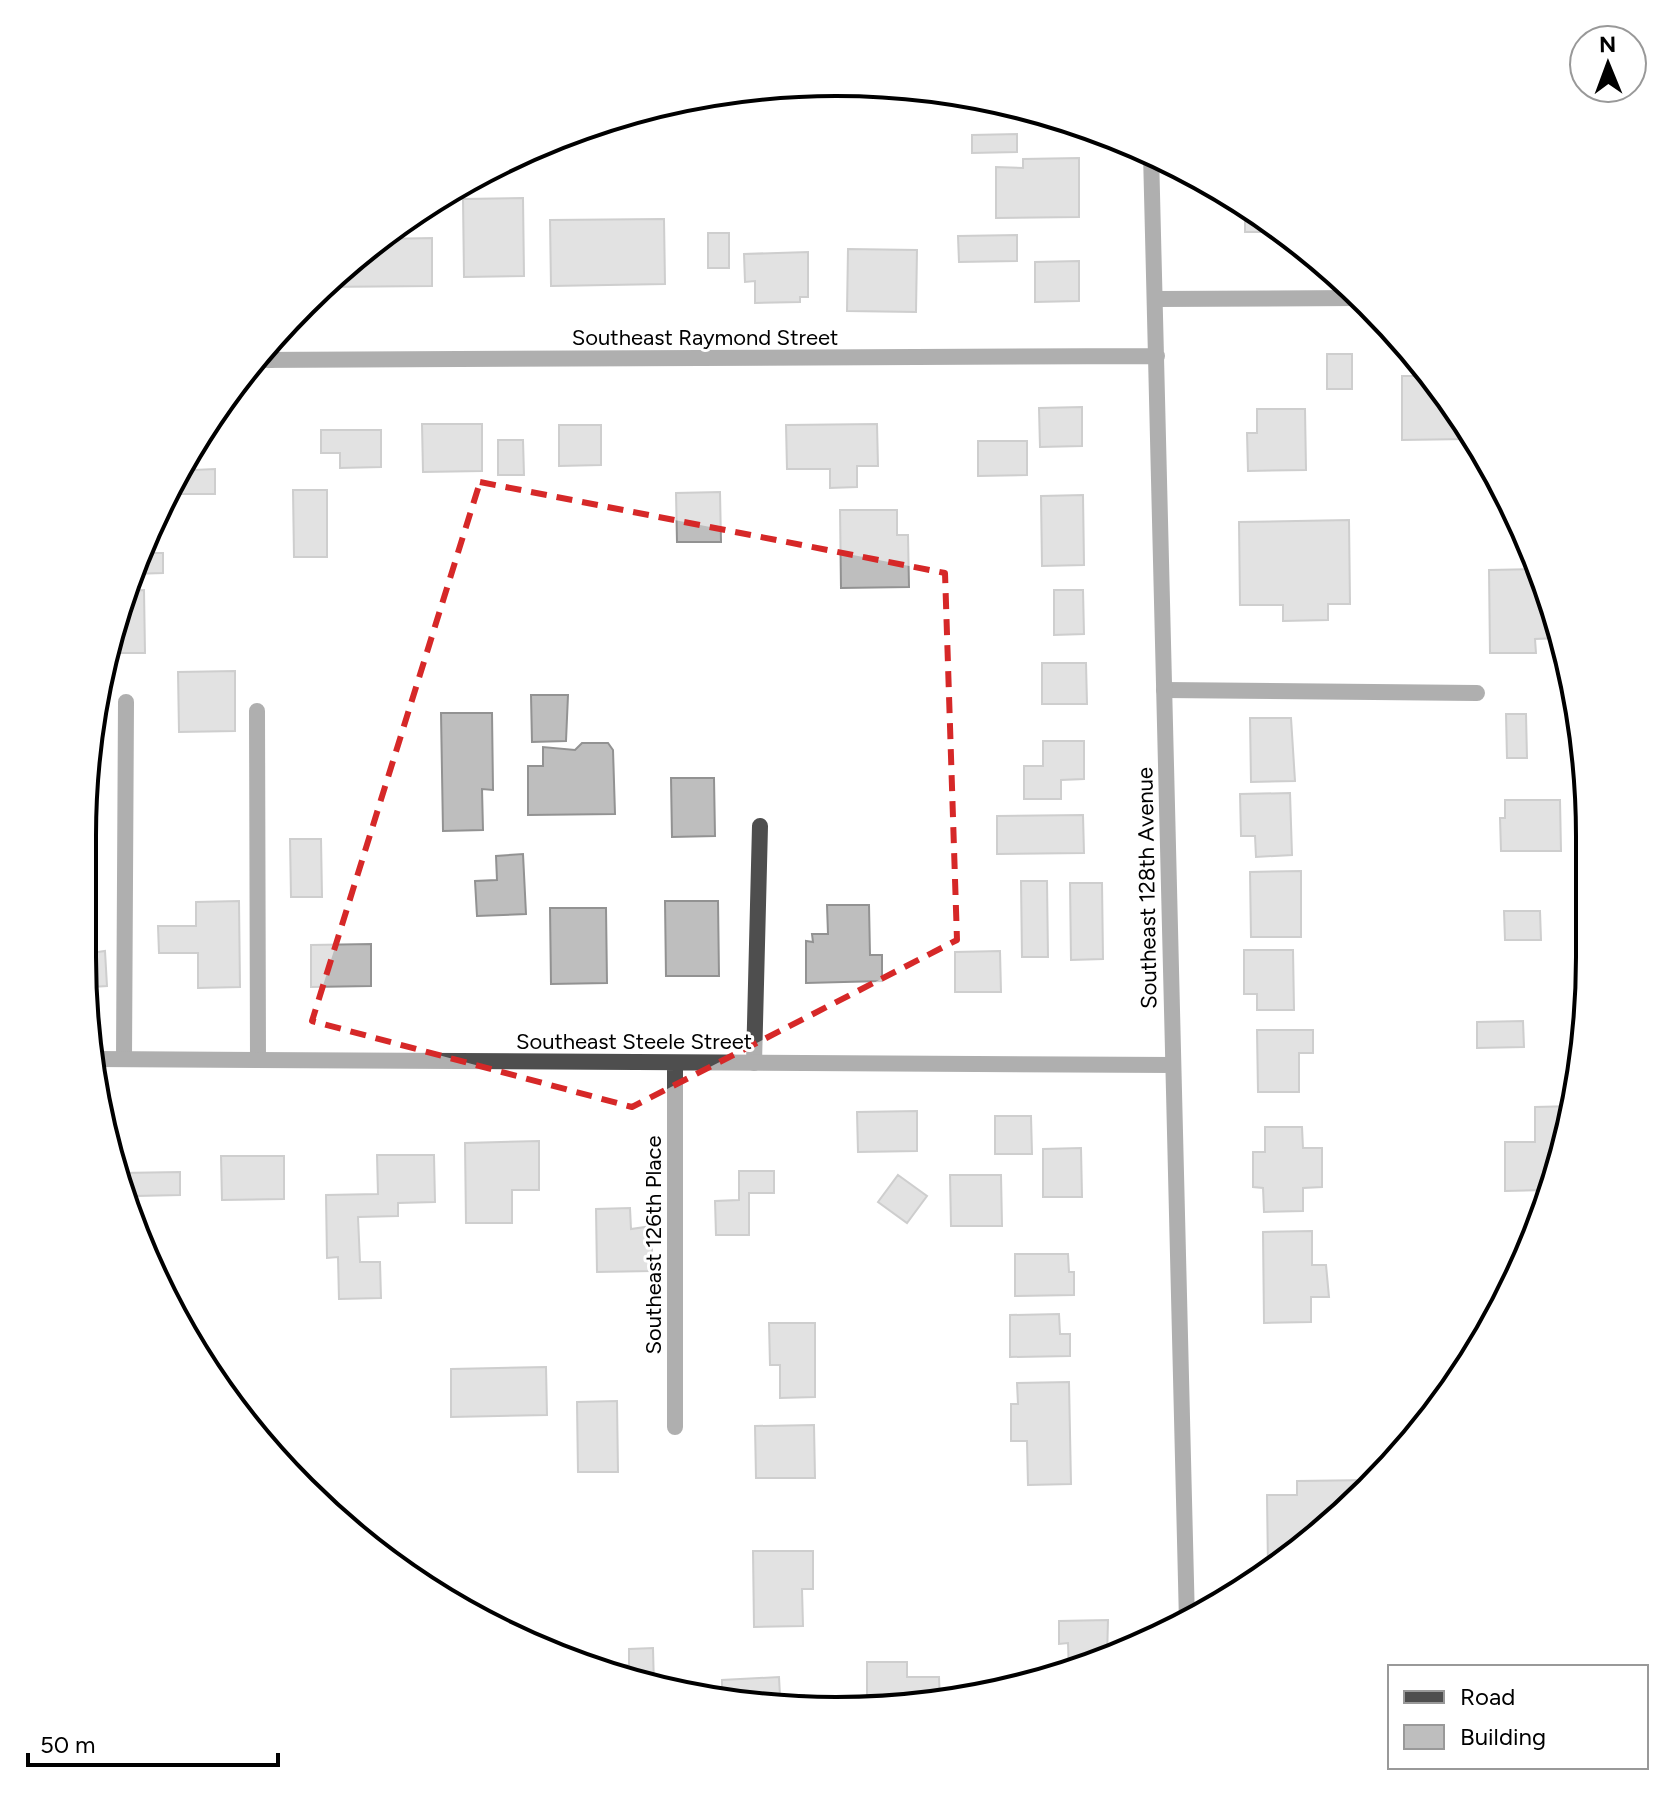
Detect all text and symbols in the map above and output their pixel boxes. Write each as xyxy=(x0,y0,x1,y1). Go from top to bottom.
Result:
north arrow xyxy=(1568,24,1648,104)
text: N xyxy=(1599,31,1616,58)
street label: Southeast Raymond Street xyxy=(572,324,838,351)
street label: Southeast 128th Avenue xyxy=(1131,767,1163,1009)
street label: Southeast Steele Street xyxy=(516,1028,752,1055)
street label: Southeast 126th Place xyxy=(640,1136,667,1354)
legend xyxy=(1388,1665,1648,1769)
text: Road xyxy=(1460,1682,1515,1711)
scale bar xyxy=(28,1717,278,1767)
text: Building xyxy=(1460,1722,1546,1751)
text: 50 m xyxy=(40,1730,96,1759)

